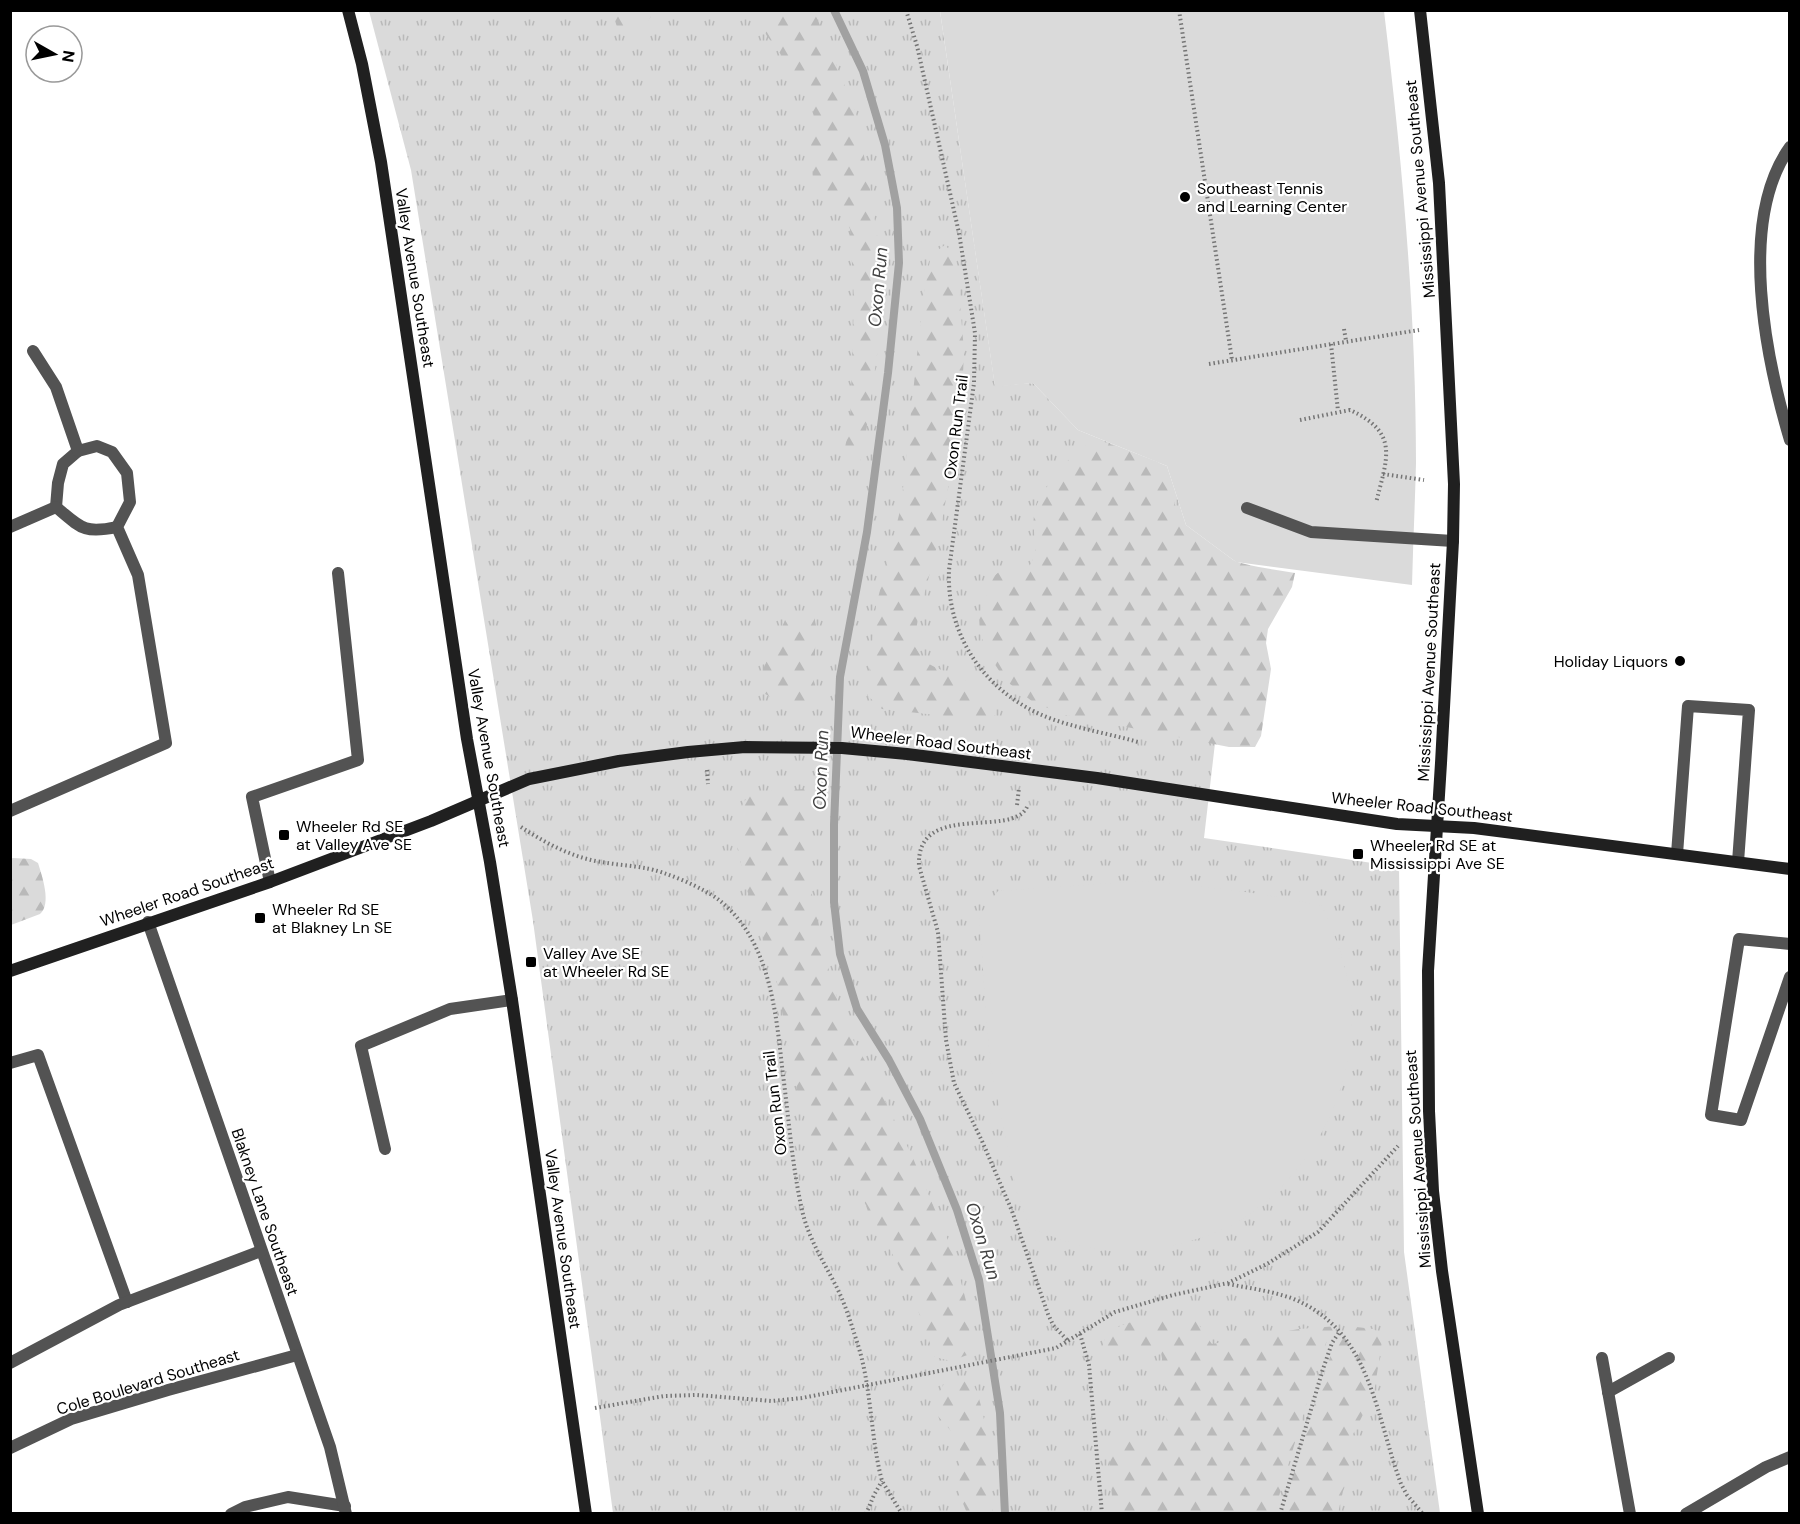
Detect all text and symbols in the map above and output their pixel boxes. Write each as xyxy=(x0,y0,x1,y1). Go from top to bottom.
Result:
north arrow xyxy=(24,24,84,84)
text: N xyxy=(57,49,80,64)
street label: Mississippi Avenue Southeast xyxy=(1400,79,1440,299)
place label: Southeast Tennis and Learning Center xyxy=(1197,178,1347,217)
street label: Valley Avenue Southeast xyxy=(390,187,440,369)
marker: Southeast Tennis and Learning Center xyxy=(1178,190,1192,204)
water label: Oxon Run xyxy=(863,246,893,328)
street label: Oxon Run Trail xyxy=(939,374,973,480)
street label: Mississippi Avenue Southeast xyxy=(1413,562,1445,782)
place label: Holiday Liquors xyxy=(1554,651,1668,672)
marker: Holiday Liquors xyxy=(1673,654,1687,668)
street label: Valley Avenue Southeast xyxy=(463,667,515,849)
street label: Wheeler Road Southeast xyxy=(849,721,1033,765)
water label: Oxon Run xyxy=(808,730,834,810)
street label: Wheeler Road Southeast xyxy=(1330,787,1514,827)
place label: Wheeler Rd SE at Valley Ave SE xyxy=(296,816,412,855)
marker: Wheeler Rd SE at Valley Ave SE xyxy=(277,828,291,842)
place label: Wheeler Rd SE at Mississippi Ave SE xyxy=(1370,835,1505,874)
marker: Wheeler Rd SE at Mississippi Ave SE xyxy=(1351,847,1365,861)
street label: Wheeler Road Southeast xyxy=(97,852,277,932)
place label: Wheeler Rd SE at Blakney Ln SE xyxy=(272,899,392,938)
marker: Wheeler Rd SE at Blakney Ln SE xyxy=(253,911,267,925)
place label: Valley Ave SE at Wheeler Rd SE xyxy=(543,943,669,982)
marker: Valley Ave SE at Wheeler Rd SE xyxy=(524,955,538,969)
street label: Mississippi Avenue Southeast xyxy=(1400,1049,1436,1269)
street label: Oxon Run Trail xyxy=(758,1050,792,1156)
street label: Blakney Lane Southeast xyxy=(226,1125,304,1299)
street label: Valley Avenue Southeast xyxy=(540,1148,586,1330)
water label: Oxon Run xyxy=(960,1199,1006,1283)
street label: Cole Boulevard Southeast xyxy=(54,1344,242,1420)

